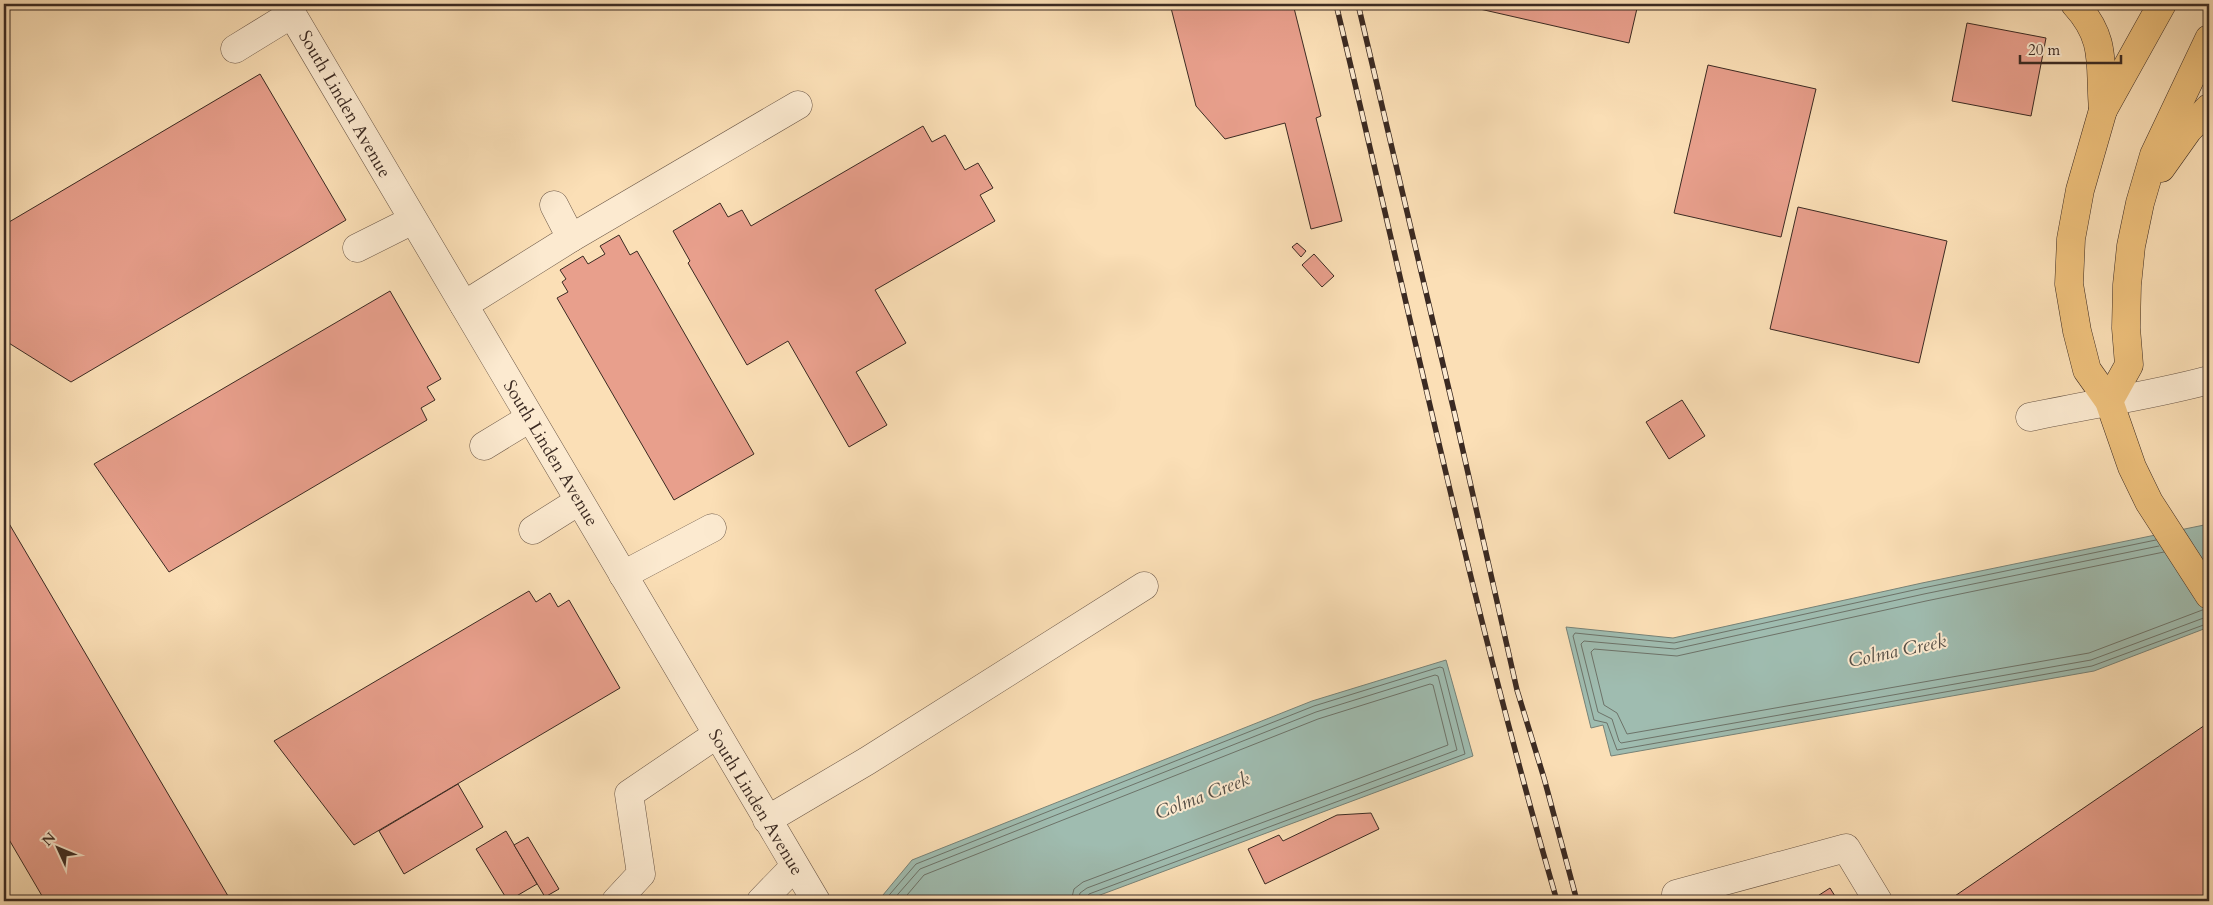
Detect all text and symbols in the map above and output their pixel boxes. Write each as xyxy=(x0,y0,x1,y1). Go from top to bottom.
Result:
street label: South Linden Avenue xyxy=(292,26,397,183)
scale bar xyxy=(2020,32,2122,64)
text: 20 m xyxy=(2028,40,2060,60)
street label: South Linden Avenue xyxy=(497,376,604,531)
water label: Colma Creek xyxy=(1846,628,1949,674)
street label: South Linden Avenue xyxy=(702,725,809,880)
water label: Colma Creek xyxy=(1151,766,1254,826)
north arrow xyxy=(32,822,82,872)
text: N xyxy=(38,828,60,850)

